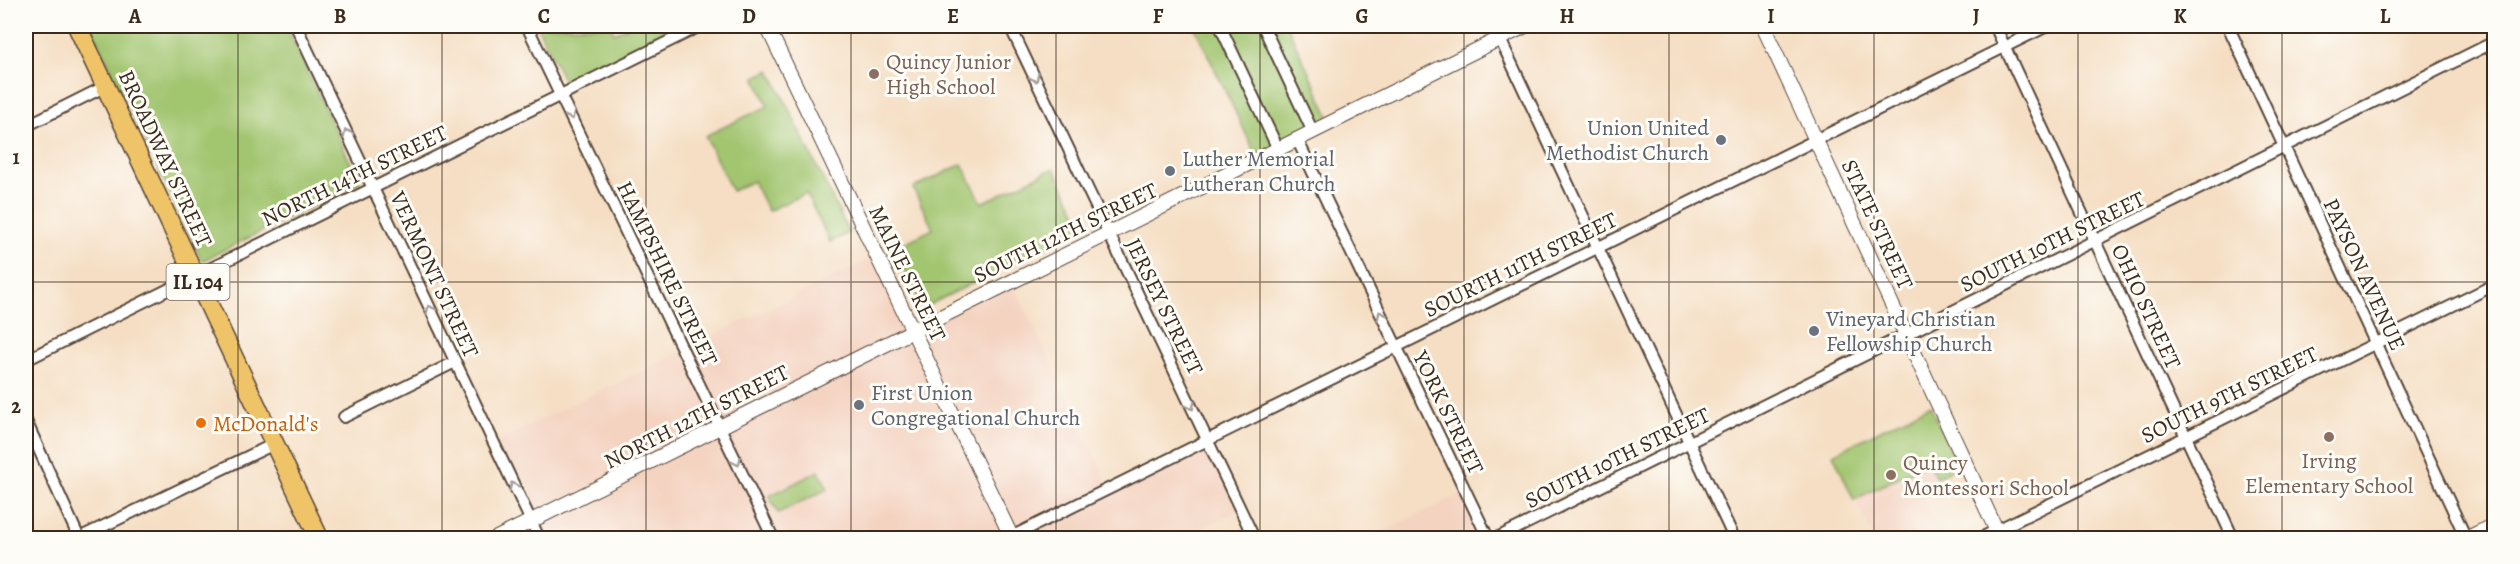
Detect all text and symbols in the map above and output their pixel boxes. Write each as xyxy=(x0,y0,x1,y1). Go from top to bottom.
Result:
text: A xyxy=(128,3,142,30)
text: B xyxy=(334,3,346,30)
text: C xyxy=(538,3,550,30)
text: D xyxy=(742,3,756,30)
text: E xyxy=(947,3,959,30)
text: F xyxy=(1153,3,1164,30)
text: G xyxy=(1355,3,1369,30)
text: H xyxy=(1560,3,1575,30)
text: I xyxy=(1767,3,1775,30)
text: J xyxy=(1973,3,1980,30)
text: K xyxy=(2173,3,2187,30)
text: L xyxy=(2380,3,2391,30)
place label: Quincy Junior High School xyxy=(886,47,1011,102)
street label: BROADWAY STREET xyxy=(111,65,219,252)
marker: Quincy Junior High School xyxy=(867,67,881,81)
one-way arrow xyxy=(1028,72,1039,83)
one-way arrow xyxy=(564,109,576,120)
place label: Union United Methodist Church xyxy=(1546,113,1709,168)
street label: NORTH 14TH STREET xyxy=(257,118,452,234)
one-way arrow xyxy=(343,128,355,139)
marker: Union United Methodist Church xyxy=(1714,133,1728,147)
text: 1 xyxy=(12,144,20,171)
place label: Luther Memorial Lutheran Church xyxy=(1182,144,1336,199)
street label: STATE STREET xyxy=(1834,155,1920,294)
marker: Luther Memorial Lutheran Church xyxy=(1163,164,1177,178)
street label: SOUTH 12TH STREET xyxy=(969,175,1162,290)
street label: HAMPSHIRE STREET xyxy=(609,176,725,371)
street label: SOUTH 10TH STREET xyxy=(1955,184,2150,300)
street label: VERMONT STREET xyxy=(382,185,486,363)
street label: PAYSON AVENUE xyxy=(2316,193,2412,355)
street label: MAINE STREET xyxy=(861,200,953,346)
street label: SOURTH 11TH STREET xyxy=(1419,205,1622,325)
street label: JERSEY STREET xyxy=(1118,233,1210,380)
street label: OHIO STREET xyxy=(2104,239,2188,374)
road number: IL 104 xyxy=(166,264,230,300)
place label: Vineyard Christian Fellowship Church xyxy=(1825,304,1996,359)
one-way arrow xyxy=(426,305,438,316)
one-way arrow xyxy=(1377,311,1389,322)
marker: Vineyard Christian Fellowship Church xyxy=(1807,324,1821,338)
street label: SOUTH 9TH STREET xyxy=(2136,339,2323,451)
street label: YORK STREET xyxy=(1405,345,1491,479)
street label: NORTH 12TH STREET xyxy=(599,357,794,476)
place label: First Union Congregational Church xyxy=(871,378,1081,433)
text: 2 xyxy=(11,393,21,420)
marker: First Union Congregational Church xyxy=(852,398,866,412)
one-way arrow xyxy=(1184,400,1196,411)
street label: SOUTH 10TH STREET xyxy=(1520,400,1715,516)
place label: McDonald's xyxy=(213,409,319,439)
marker: McDonald's xyxy=(194,416,208,430)
marker: Irving Elementary School xyxy=(2322,430,2336,444)
place label: Irving Elementary School xyxy=(2245,446,2413,501)
place label: Quincy Montessori School xyxy=(1903,448,2069,503)
one-way arrow xyxy=(729,456,741,467)
marker: Quincy Montessori School xyxy=(1884,468,1898,482)
one-way arrow xyxy=(509,481,521,492)

